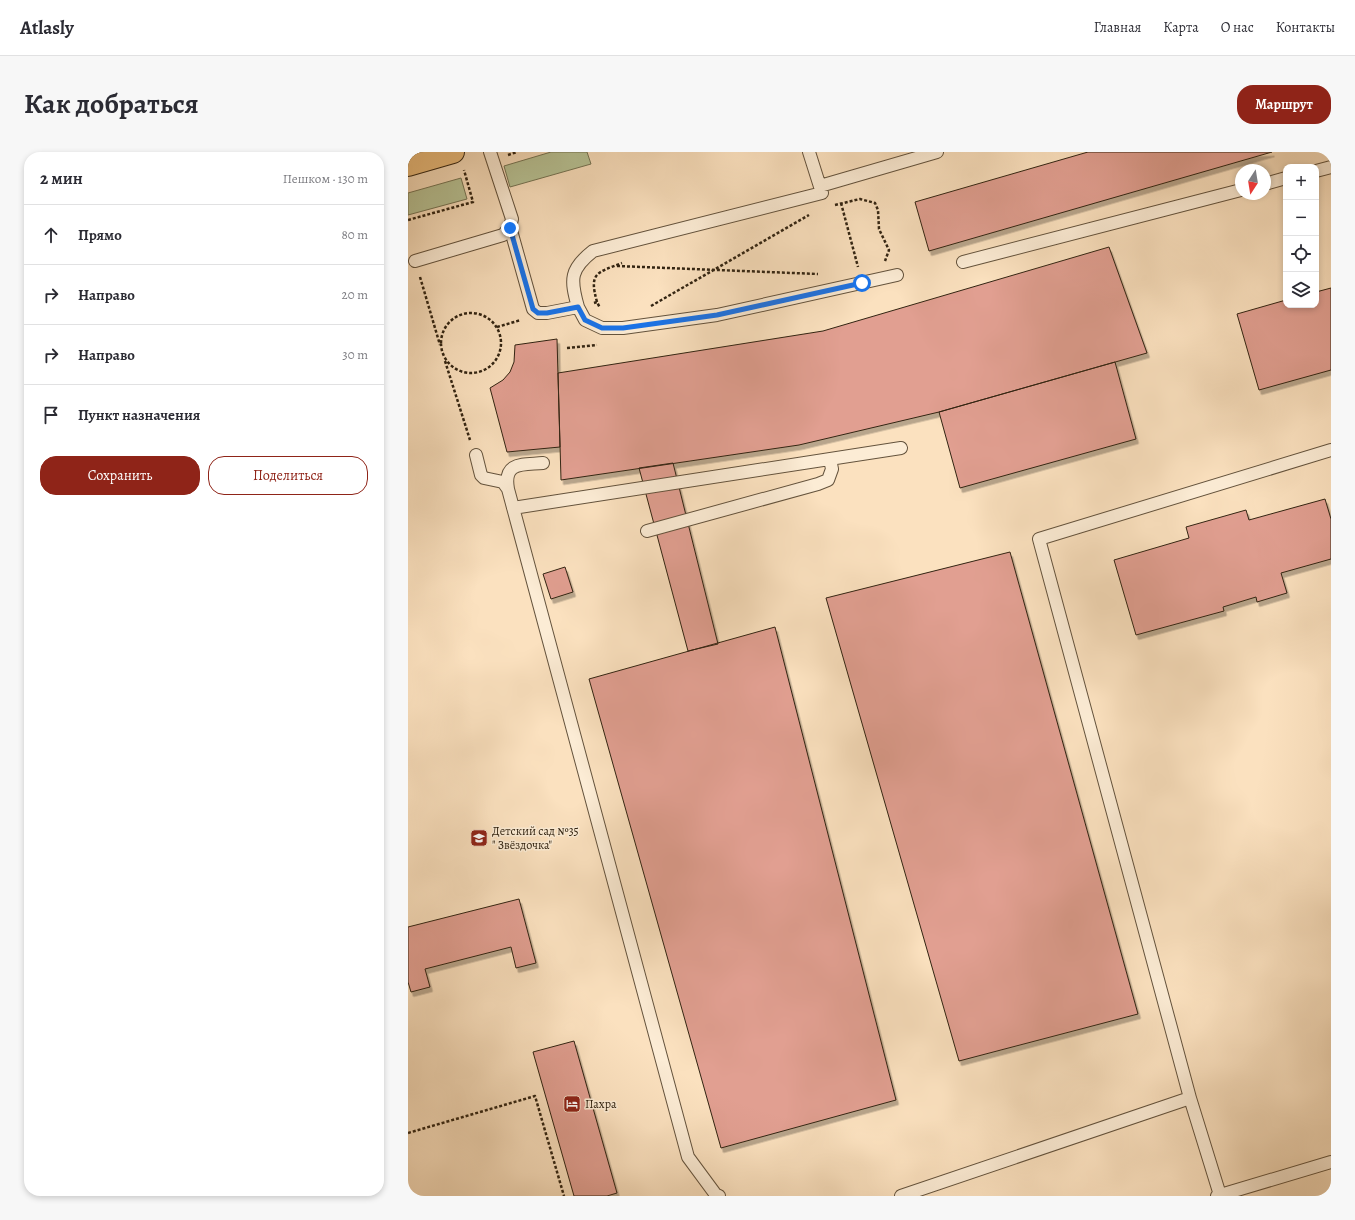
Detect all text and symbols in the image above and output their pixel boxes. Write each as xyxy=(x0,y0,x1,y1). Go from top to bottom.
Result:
text: Atlasly xyxy=(20,15,74,41)
text: Главная xyxy=(1094,18,1141,37)
text: Карта xyxy=(1163,18,1199,37)
text: О нас xyxy=(1221,18,1254,37)
text: Контакты xyxy=(1276,18,1335,37)
text: Как добраться xyxy=(24,85,199,123)
button: Маршрут xyxy=(1237,85,1331,124)
north arrow xyxy=(1235,164,1271,200)
map controls xyxy=(1283,164,1319,308)
button: + xyxy=(1283,164,1319,200)
text: 2 мин xyxy=(40,167,83,190)
text: Пешком · 130 m xyxy=(283,170,368,187)
button: − xyxy=(1283,200,1319,236)
route end xyxy=(501,219,519,237)
icon: ahead xyxy=(40,224,62,246)
text: Прямо xyxy=(78,225,122,245)
text: 80 m xyxy=(341,226,368,243)
button: locate xyxy=(1283,236,1319,272)
button: layers xyxy=(1283,272,1319,308)
route start xyxy=(853,274,871,292)
icon: right xyxy=(40,284,62,306)
text: Направо xyxy=(78,285,135,305)
text: 20 m xyxy=(342,286,368,303)
icon: right xyxy=(40,344,62,366)
text: Направо xyxy=(78,345,135,365)
text: 30 m xyxy=(342,346,368,363)
icon: arrive xyxy=(40,404,62,426)
text: Пункт назначения xyxy=(78,405,200,425)
button: Сохранить xyxy=(40,456,200,495)
button: Поделиться xyxy=(208,456,368,495)
place label: Детский сад №35 " Звёздочка" xyxy=(492,823,579,853)
school or university icon: Детский сад №35 " Звёздочка" xyxy=(469,828,489,848)
hotel icon: Пахра xyxy=(562,1094,582,1114)
place label: Пахра xyxy=(585,1096,617,1112)

